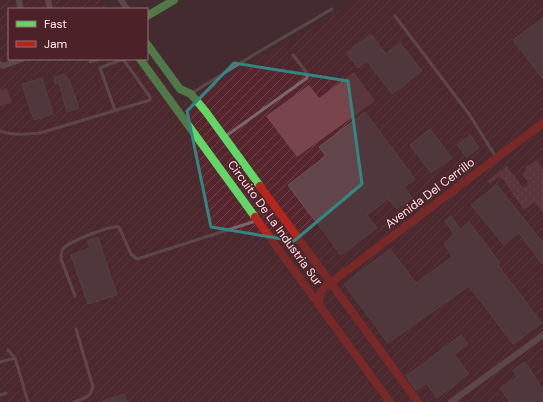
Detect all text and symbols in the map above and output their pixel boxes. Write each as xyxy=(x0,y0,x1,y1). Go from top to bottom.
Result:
legend xyxy=(8,8,148,60)
text: Fast xyxy=(44,16,67,32)
text: Jam xyxy=(44,36,67,52)
street label: Avenida Del Cerrillo xyxy=(382,154,478,232)
street label: Circuito De La Industria Sur xyxy=(224,157,326,289)

